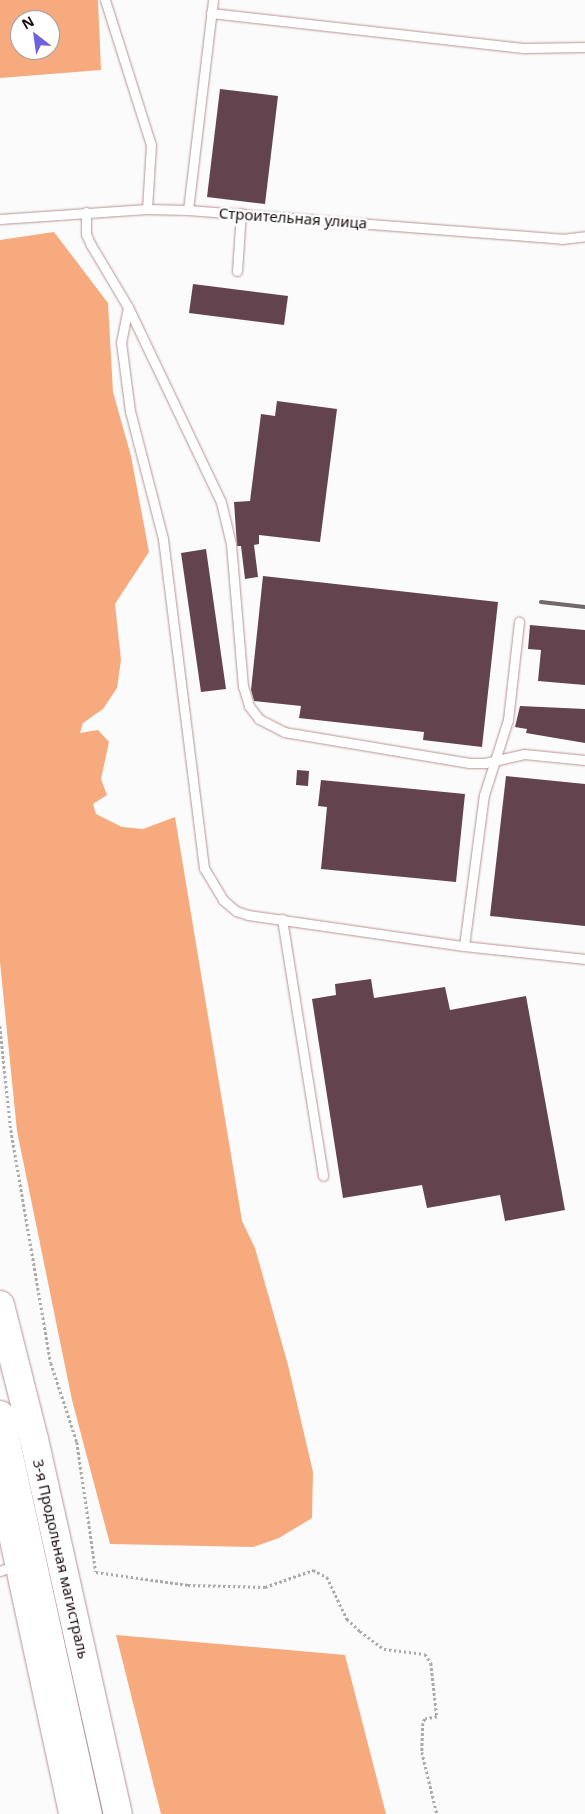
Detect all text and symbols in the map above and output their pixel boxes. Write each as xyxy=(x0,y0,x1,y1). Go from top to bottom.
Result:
north arrow xyxy=(10,10,60,60)
text: N xyxy=(18,11,37,34)
street label: Строительная улица xyxy=(218,204,368,232)
street label: 3-я Продольная магистраль xyxy=(29,1457,93,1661)

